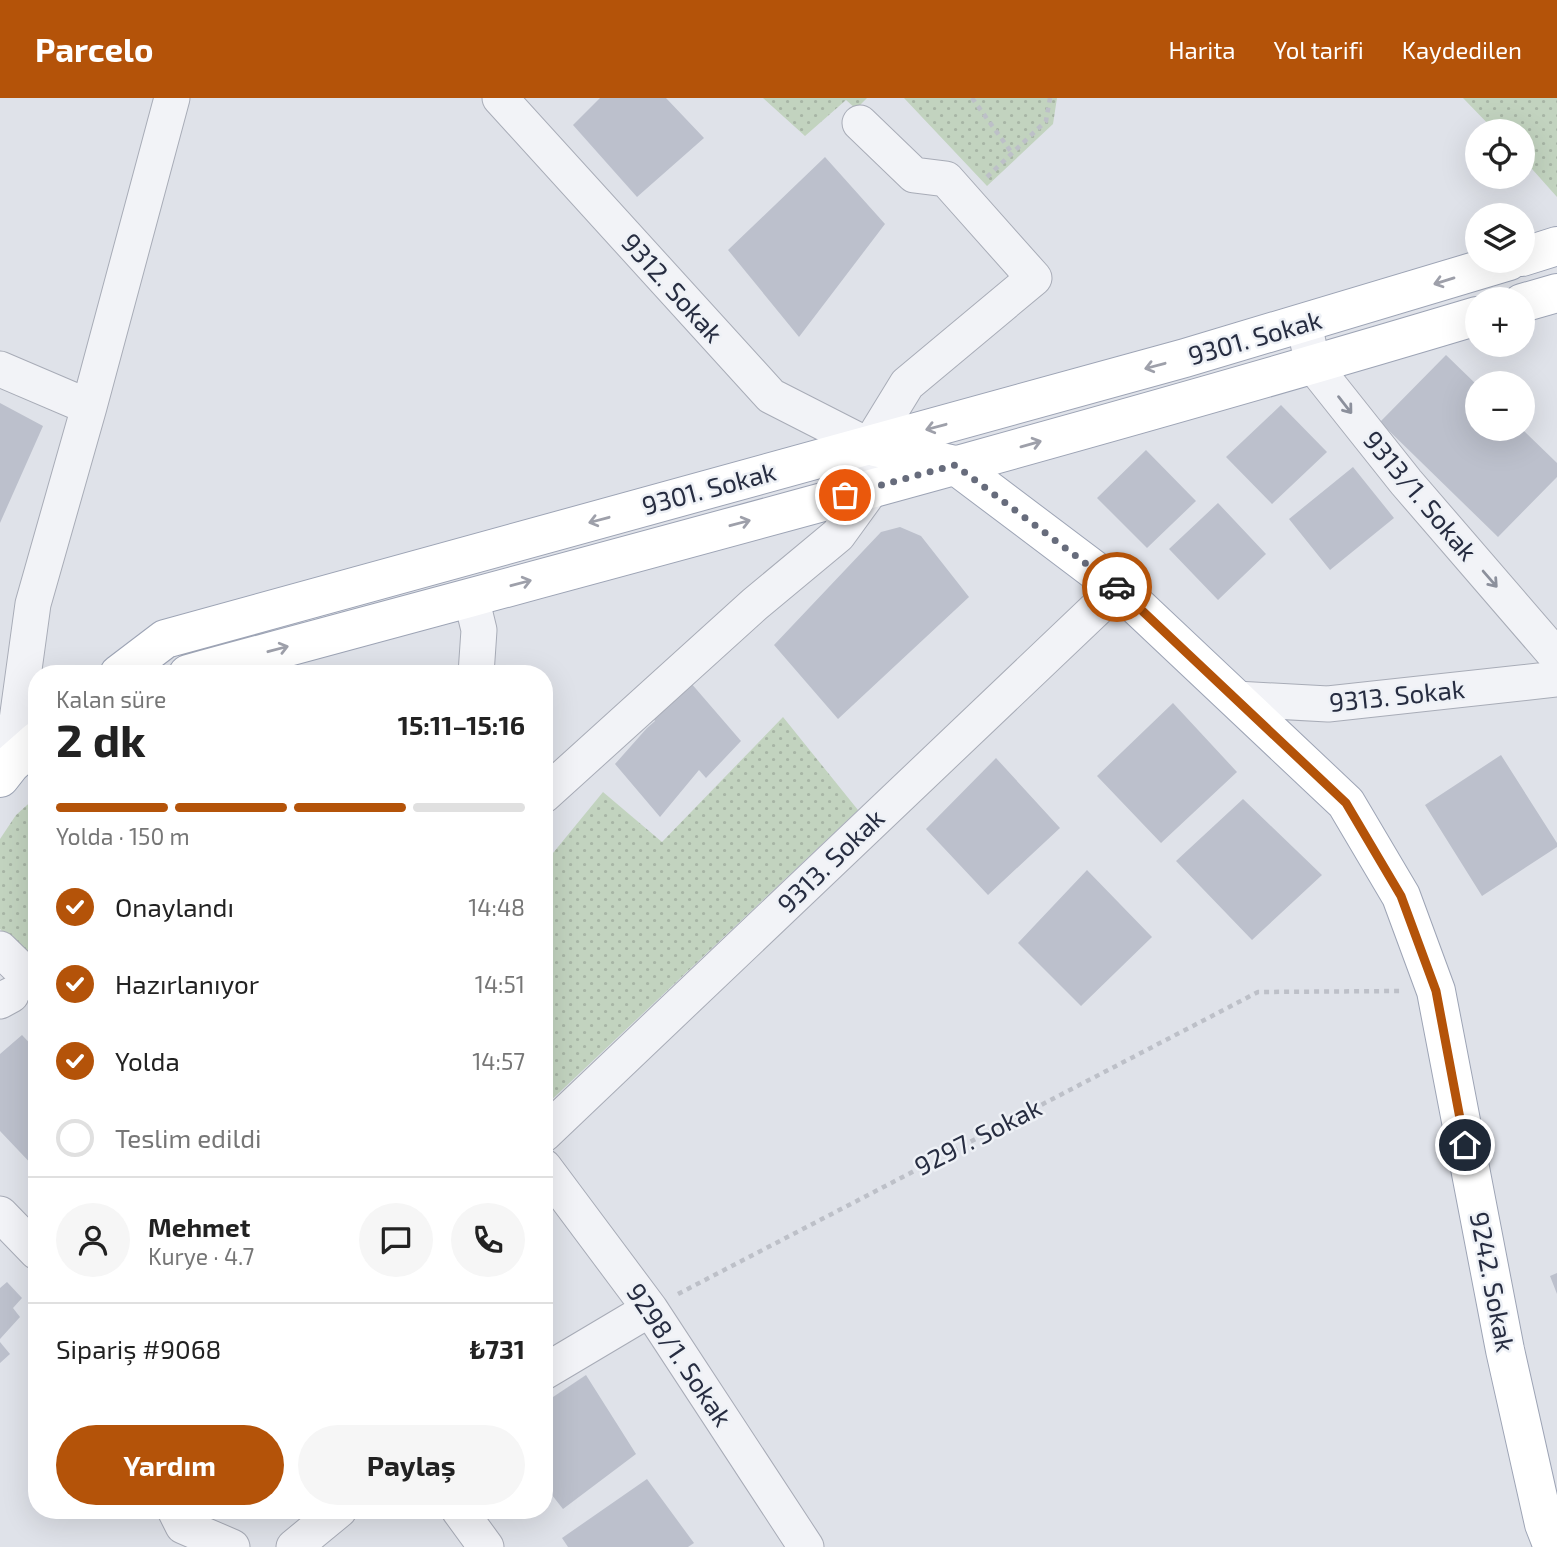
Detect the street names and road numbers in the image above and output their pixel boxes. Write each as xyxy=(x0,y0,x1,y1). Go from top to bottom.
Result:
street label: 9312. Sokak xyxy=(616,226,730,348)
street label: 9301. Sokak xyxy=(1184,303,1325,370)
street label: 9313/1. Sokak xyxy=(1358,424,1484,566)
street label: 9301. Sokak xyxy=(638,455,779,520)
street label: 9313. Sokak xyxy=(1328,672,1466,717)
street label: 9313. Sokak xyxy=(770,802,890,918)
street label: 9297. Sokak xyxy=(909,1090,1046,1181)
street label: 9242. Sokak xyxy=(1465,1209,1522,1354)
street label: 9298/1. Sokak xyxy=(621,1277,739,1432)

